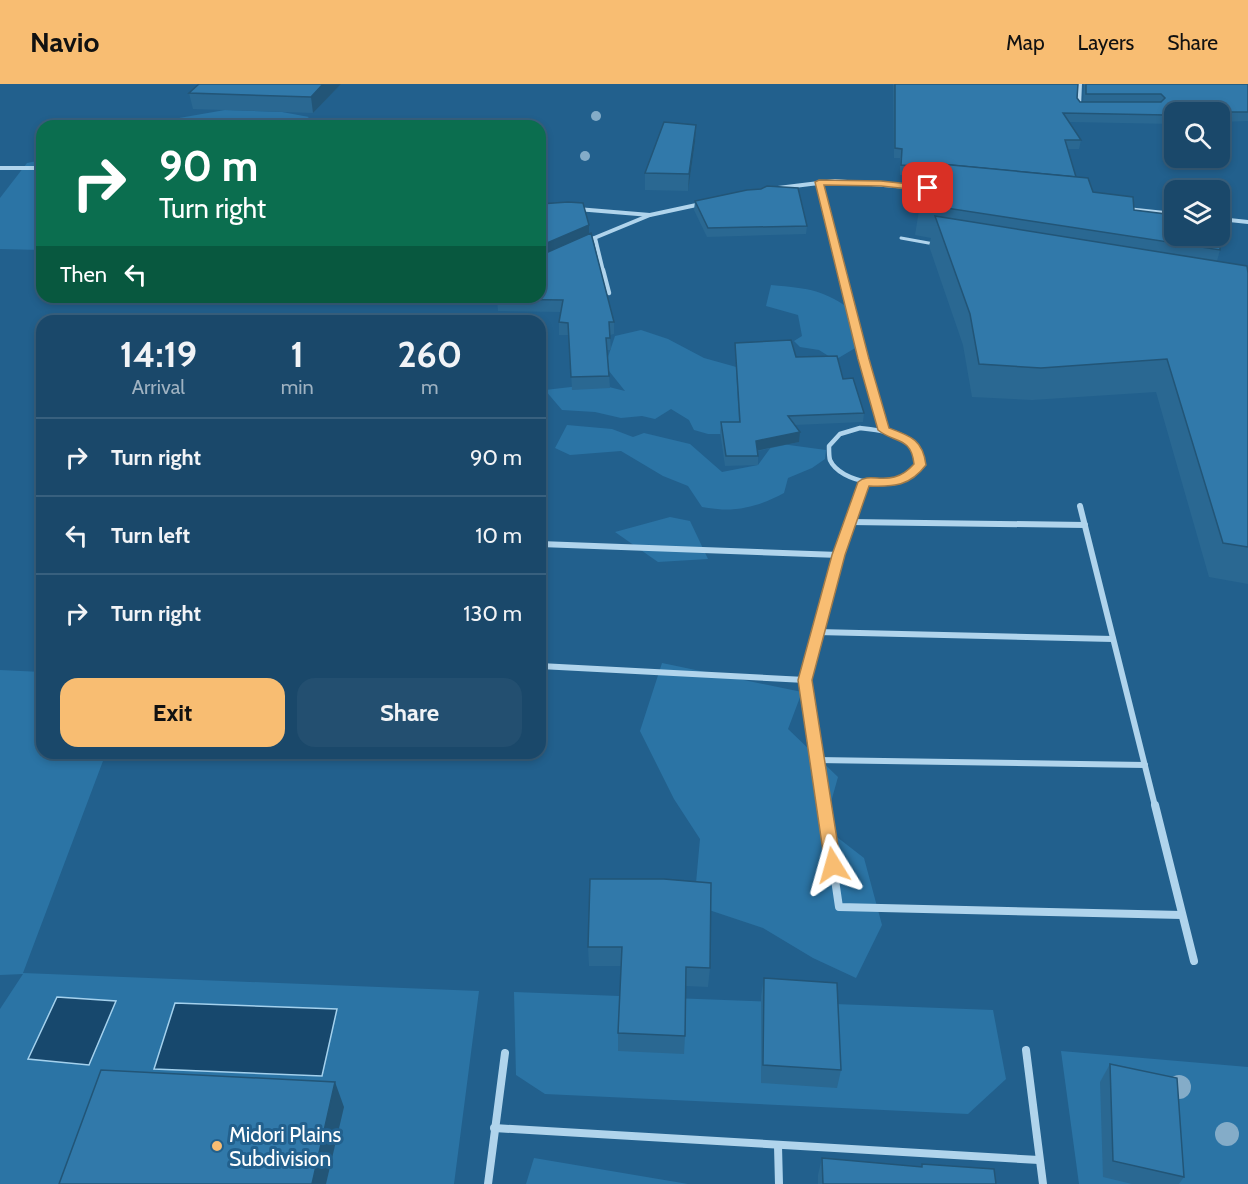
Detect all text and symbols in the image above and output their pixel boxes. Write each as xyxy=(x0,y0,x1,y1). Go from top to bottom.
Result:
text: Navio xyxy=(30,25,100,59)
text: Map xyxy=(1006,30,1045,55)
text: Layers xyxy=(1078,30,1134,55)
text: Share xyxy=(1167,30,1218,55)
map controls xyxy=(1164,102,1230,246)
button: search xyxy=(1164,102,1230,168)
text: 90 m xyxy=(159,140,258,192)
icon: right xyxy=(60,144,138,222)
pin xyxy=(902,162,953,213)
icon: arrive xyxy=(911,171,944,204)
button: layers xyxy=(1164,180,1230,246)
text: Turn right xyxy=(159,192,266,225)
icon: left xyxy=(119,258,152,291)
text: Then xyxy=(60,261,107,288)
text: 14:19 xyxy=(120,332,197,376)
text: 1 xyxy=(291,332,304,376)
text: 260 xyxy=(397,332,462,376)
text: Arrival xyxy=(132,375,185,399)
text: min xyxy=(281,375,314,399)
text: m xyxy=(421,375,439,399)
icon: right xyxy=(60,441,93,474)
text: Turn right xyxy=(111,444,201,471)
text: 90 m xyxy=(470,444,522,471)
icon: left xyxy=(60,519,93,552)
text: Turn left xyxy=(111,522,190,549)
text: 10 m xyxy=(475,522,522,549)
icon: right xyxy=(60,597,93,630)
text: Turn right xyxy=(111,600,201,627)
text: 130 m xyxy=(463,600,522,627)
button: Exit xyxy=(60,678,285,747)
button: Share xyxy=(297,678,522,747)
position arrow xyxy=(801,833,865,897)
place label: Midori Plains Subdivision xyxy=(229,1122,341,1171)
marker: Midori Plains Subdivision xyxy=(210,1139,224,1153)

